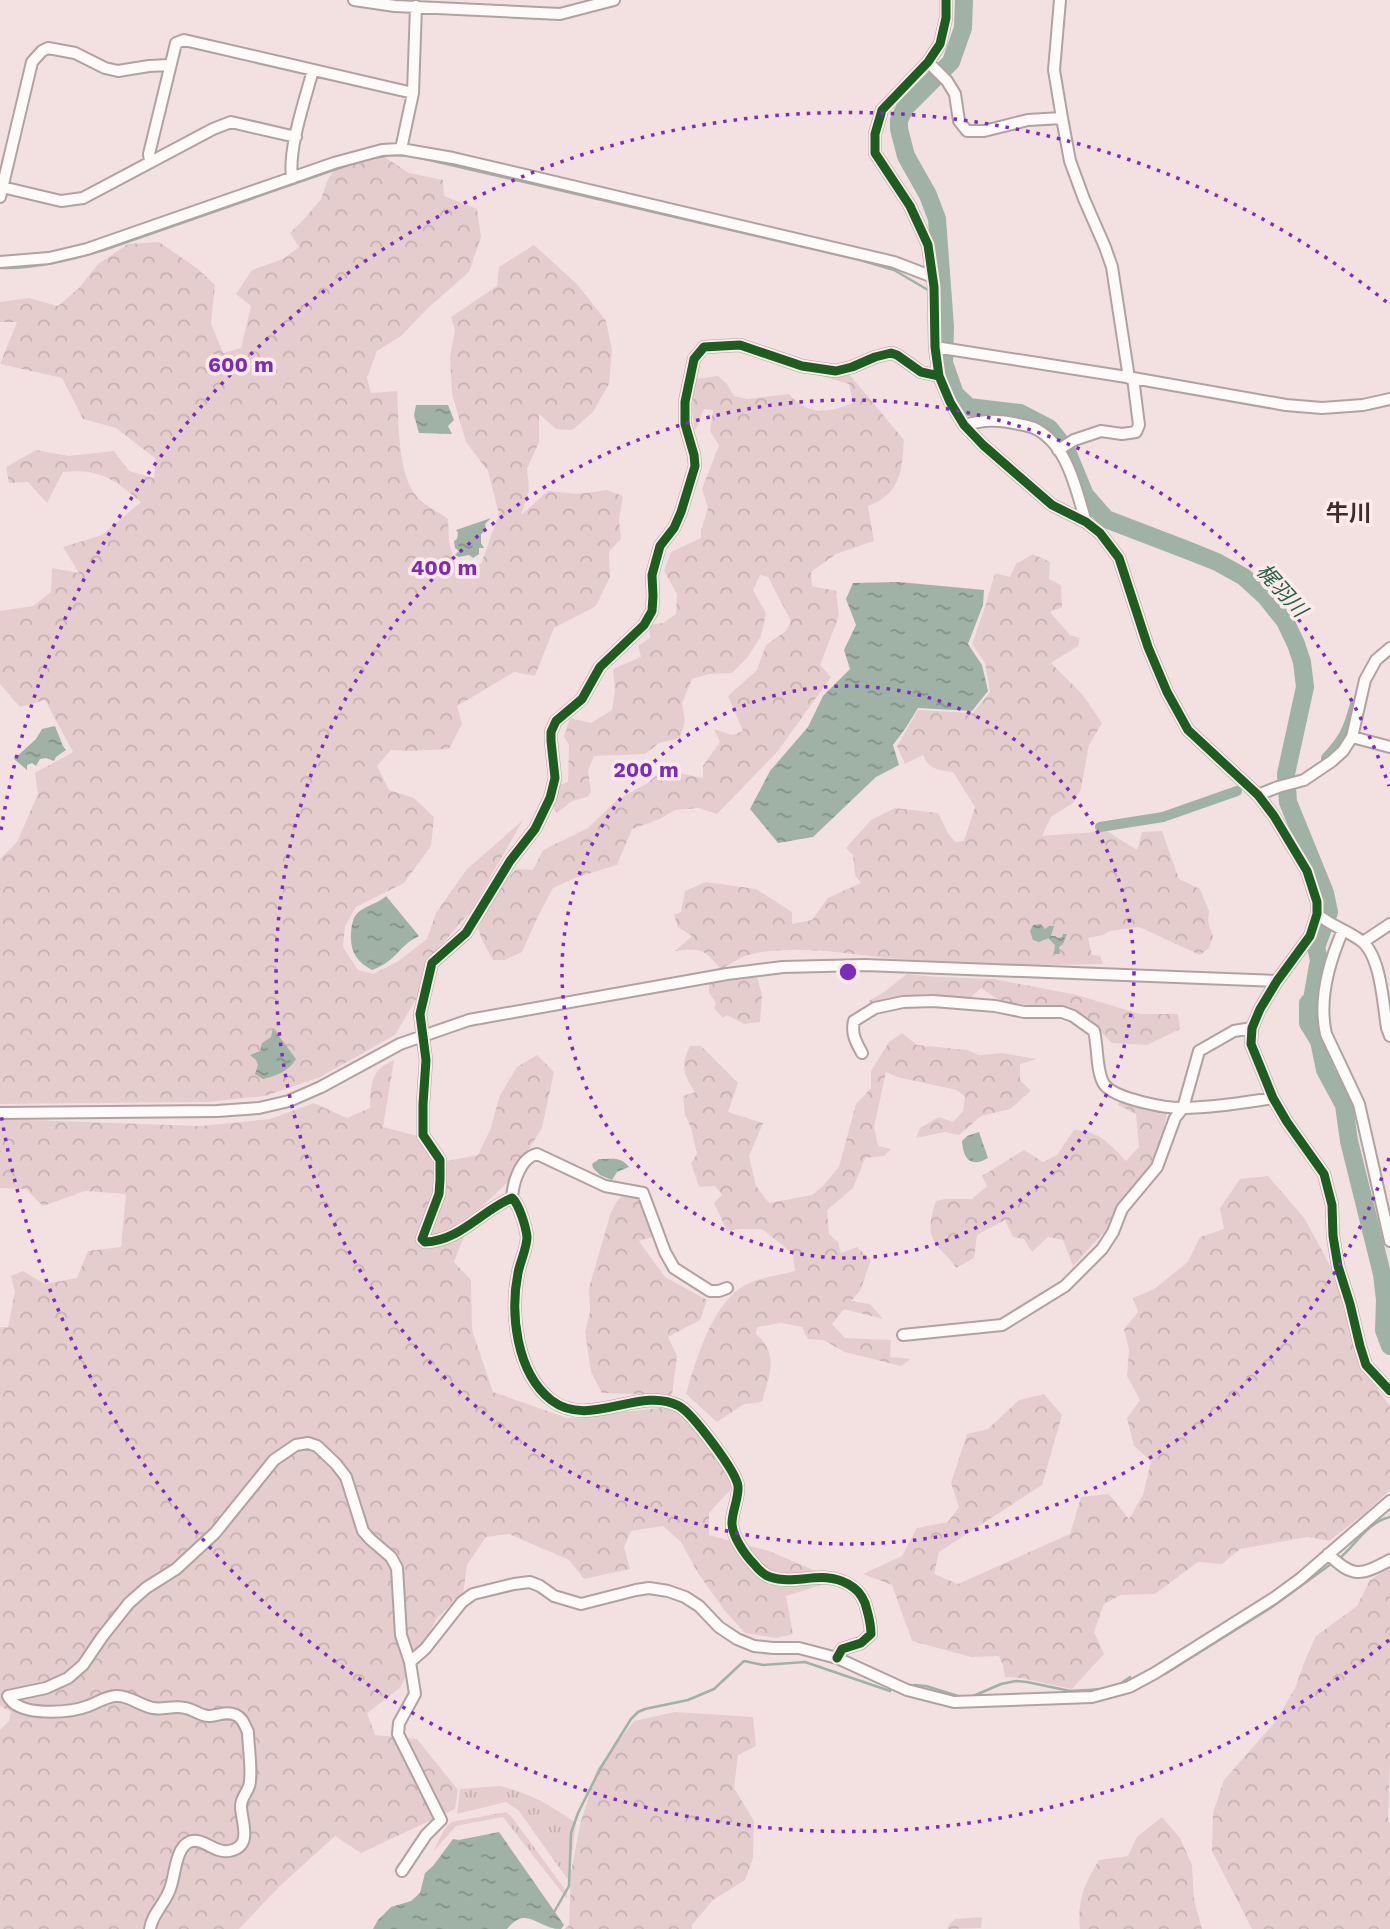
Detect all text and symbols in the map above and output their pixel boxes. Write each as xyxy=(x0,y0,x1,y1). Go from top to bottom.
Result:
text: 600 m xyxy=(208,352,274,377)
district label: 牛川 xyxy=(1326,500,1372,527)
text: 400 m xyxy=(411,555,477,580)
water label: 梶羽川 xyxy=(1252,558,1314,623)
text: 200 m xyxy=(613,757,679,782)
centre of rings xyxy=(836,960,860,984)

